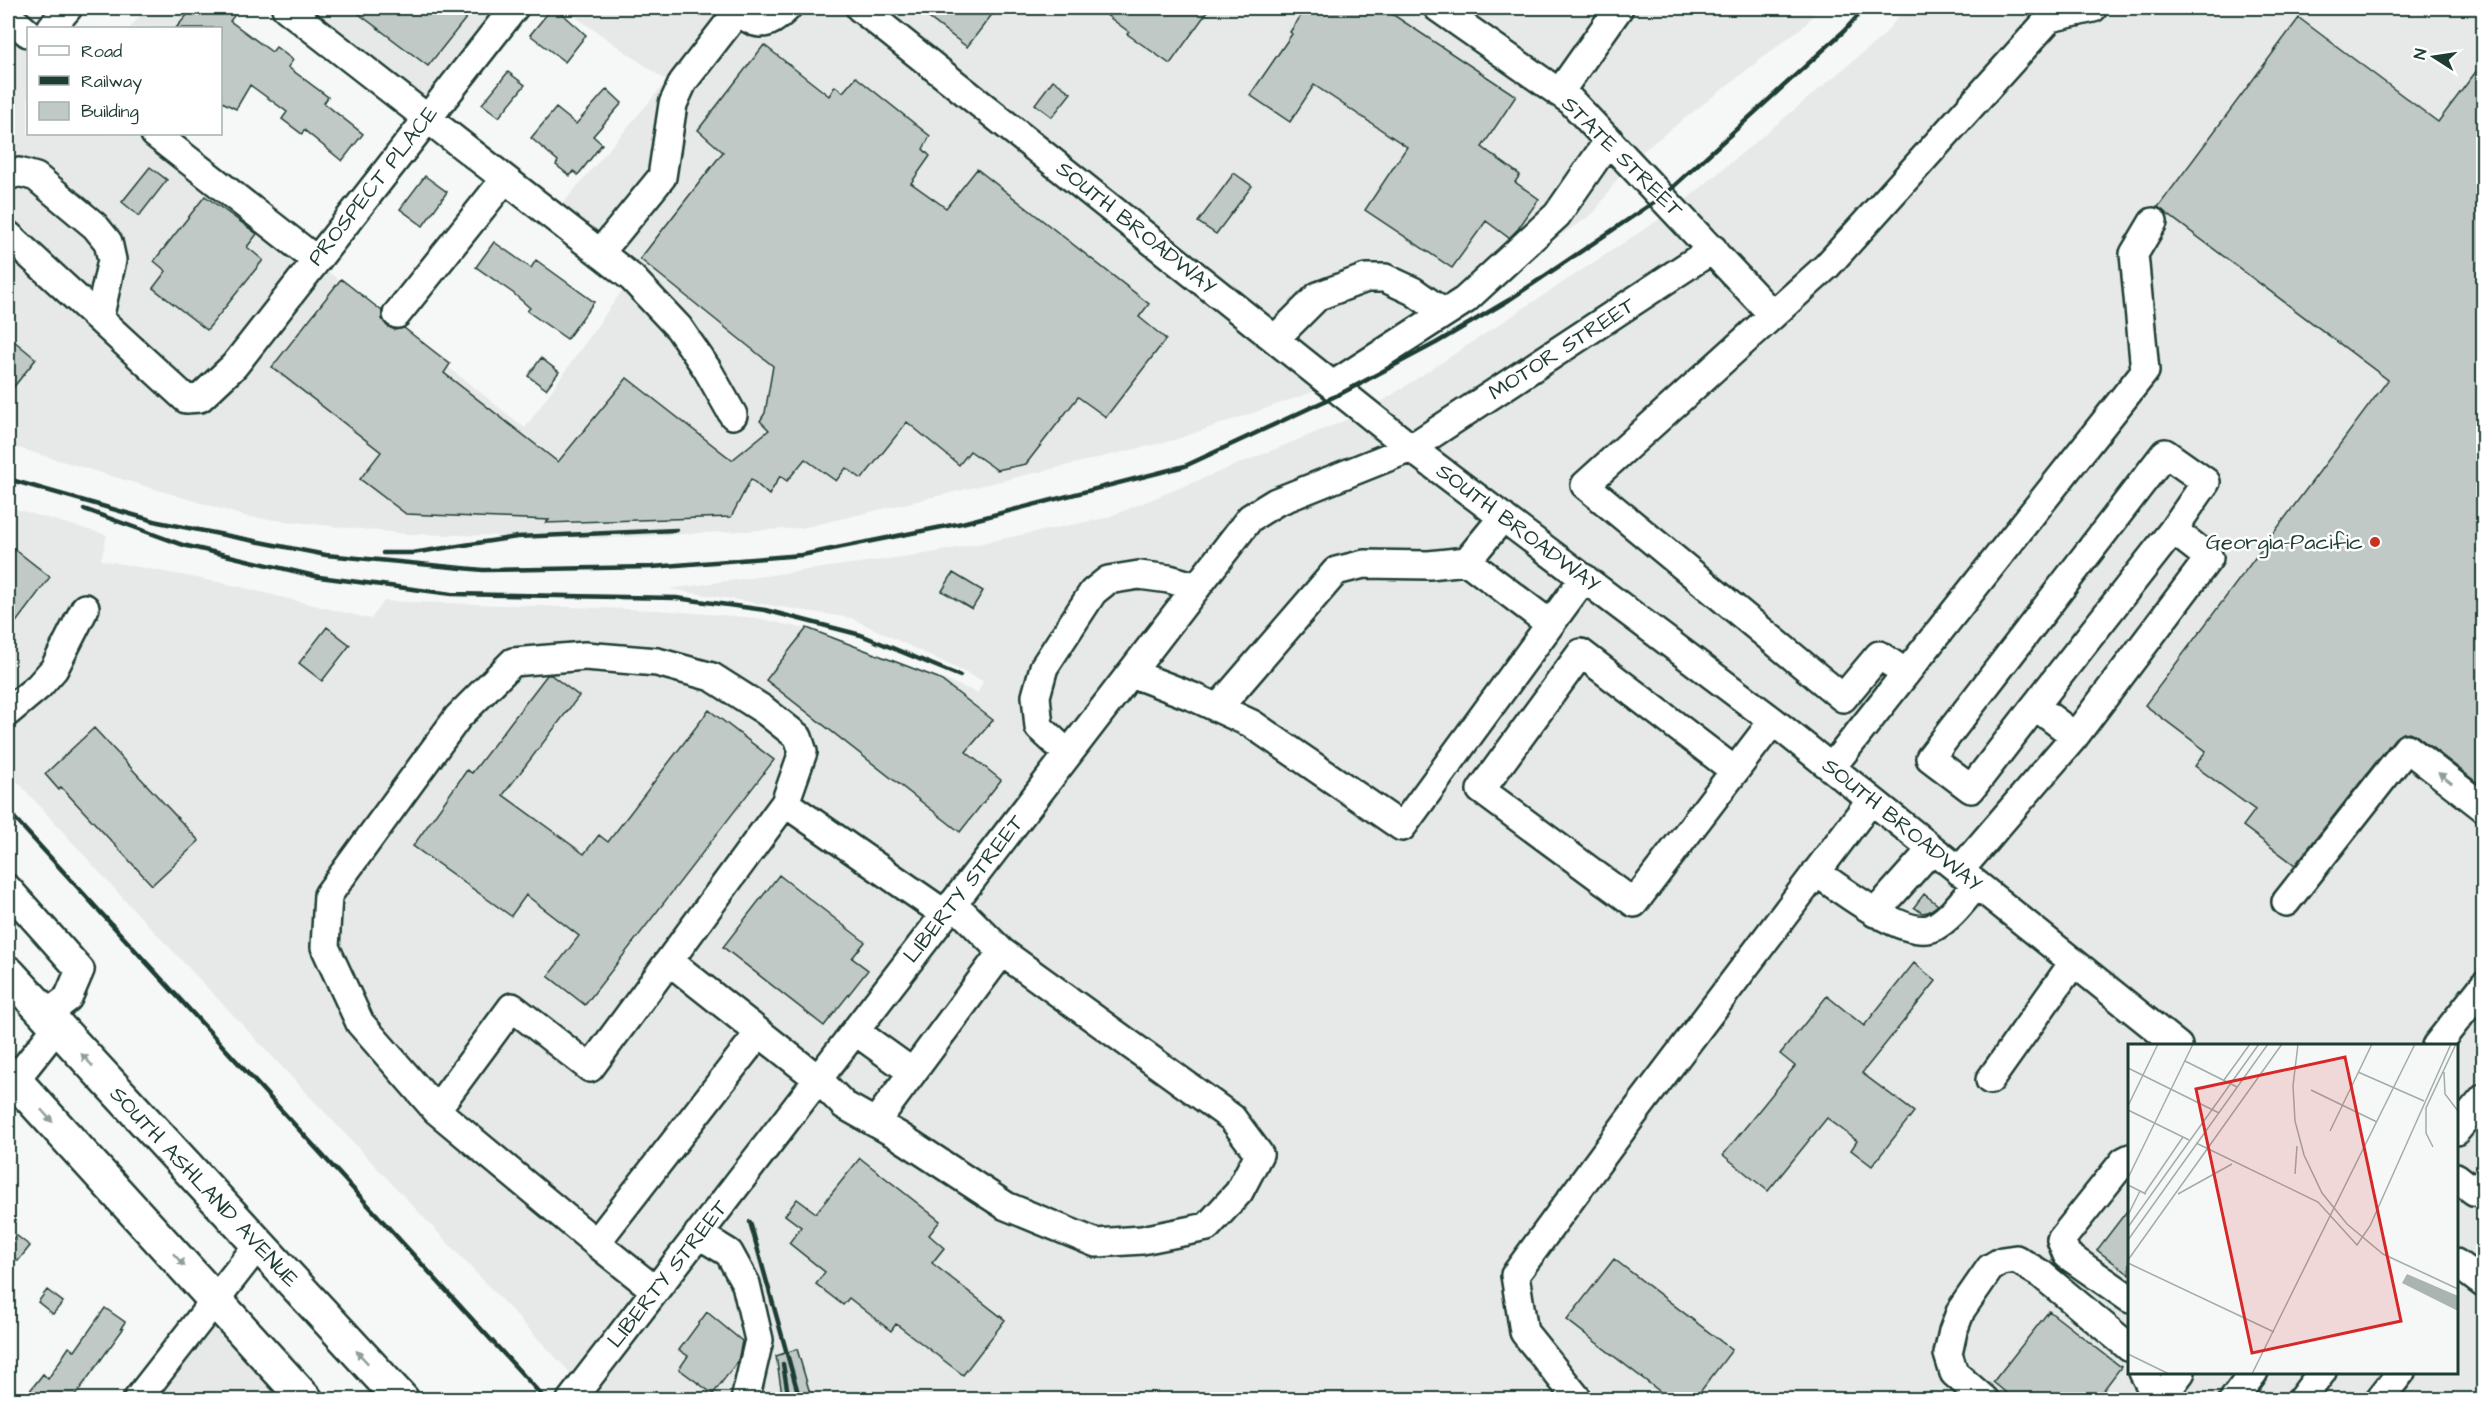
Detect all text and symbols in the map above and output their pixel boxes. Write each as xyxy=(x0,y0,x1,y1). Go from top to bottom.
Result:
legend xyxy=(27,27,222,135)
north arrow xyxy=(2404,27,2464,87)
text: Road xyxy=(81,39,122,64)
text: N xyxy=(2409,47,2432,61)
text: Railway xyxy=(81,69,142,95)
street label: STATE STREET xyxy=(1554,89,1690,225)
text: Building xyxy=(81,99,139,125)
street label: PROSPECT PLACE xyxy=(301,99,445,273)
street label: SOUTH BROADWAY xyxy=(1049,154,1223,303)
street label: MOTOR STREET xyxy=(1483,290,1642,408)
street label: SOUTH BROADWAY xyxy=(1430,456,1607,600)
place label: Georgia-Pacific xyxy=(2206,527,2363,559)
marker: Georgia-Pacific xyxy=(2368,535,2382,549)
street label: SOUTH BROADWAY xyxy=(1815,751,1989,900)
one-way arrow xyxy=(2438,773,2453,785)
street label: LIBERTY STREET xyxy=(896,808,1032,970)
inset map xyxy=(2128,1044,2458,1374)
one-way arrow xyxy=(80,1052,94,1067)
street label: SOUTH ASHLAND AVENUE xyxy=(102,1080,306,1294)
one-way arrow xyxy=(40,1108,53,1123)
street label: LIBERTY STREET xyxy=(600,1193,736,1355)
one-way arrow xyxy=(172,1252,185,1267)
one-way arrow xyxy=(355,1349,369,1364)

